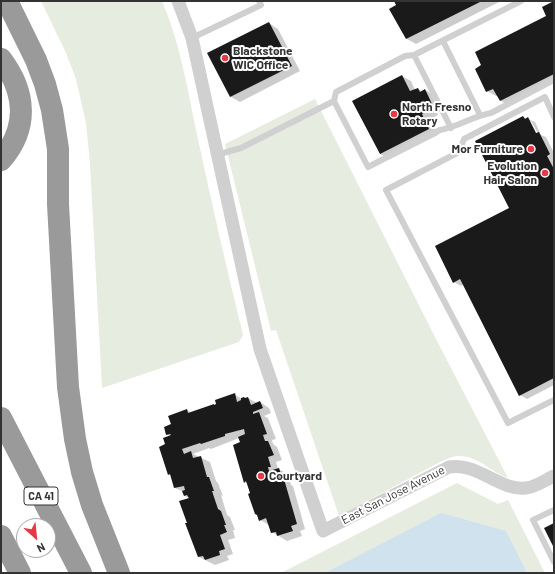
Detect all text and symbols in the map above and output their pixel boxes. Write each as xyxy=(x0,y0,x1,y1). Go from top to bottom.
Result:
place label: Blackstone WIC Office xyxy=(233,44,293,72)
marker: Blackstone WIC Office xyxy=(220,53,230,63)
place label: North Fresno Rotary xyxy=(402,100,471,128)
marker: North Fresno Rotary xyxy=(389,109,399,119)
place label: Mor Furniture xyxy=(452,142,523,156)
marker: Mor Furniture xyxy=(526,144,536,154)
place label: Evolution Hair Salon xyxy=(483,159,537,187)
marker: Evolution Hair Salon xyxy=(540,168,550,178)
street label: East San Jose Avenue xyxy=(339,463,447,527)
place label: Courtyard xyxy=(269,469,322,483)
marker: Courtyard xyxy=(256,471,266,481)
road number: CA 41 xyxy=(24,487,58,505)
north arrow xyxy=(16,518,56,558)
text: N xyxy=(35,541,47,556)

